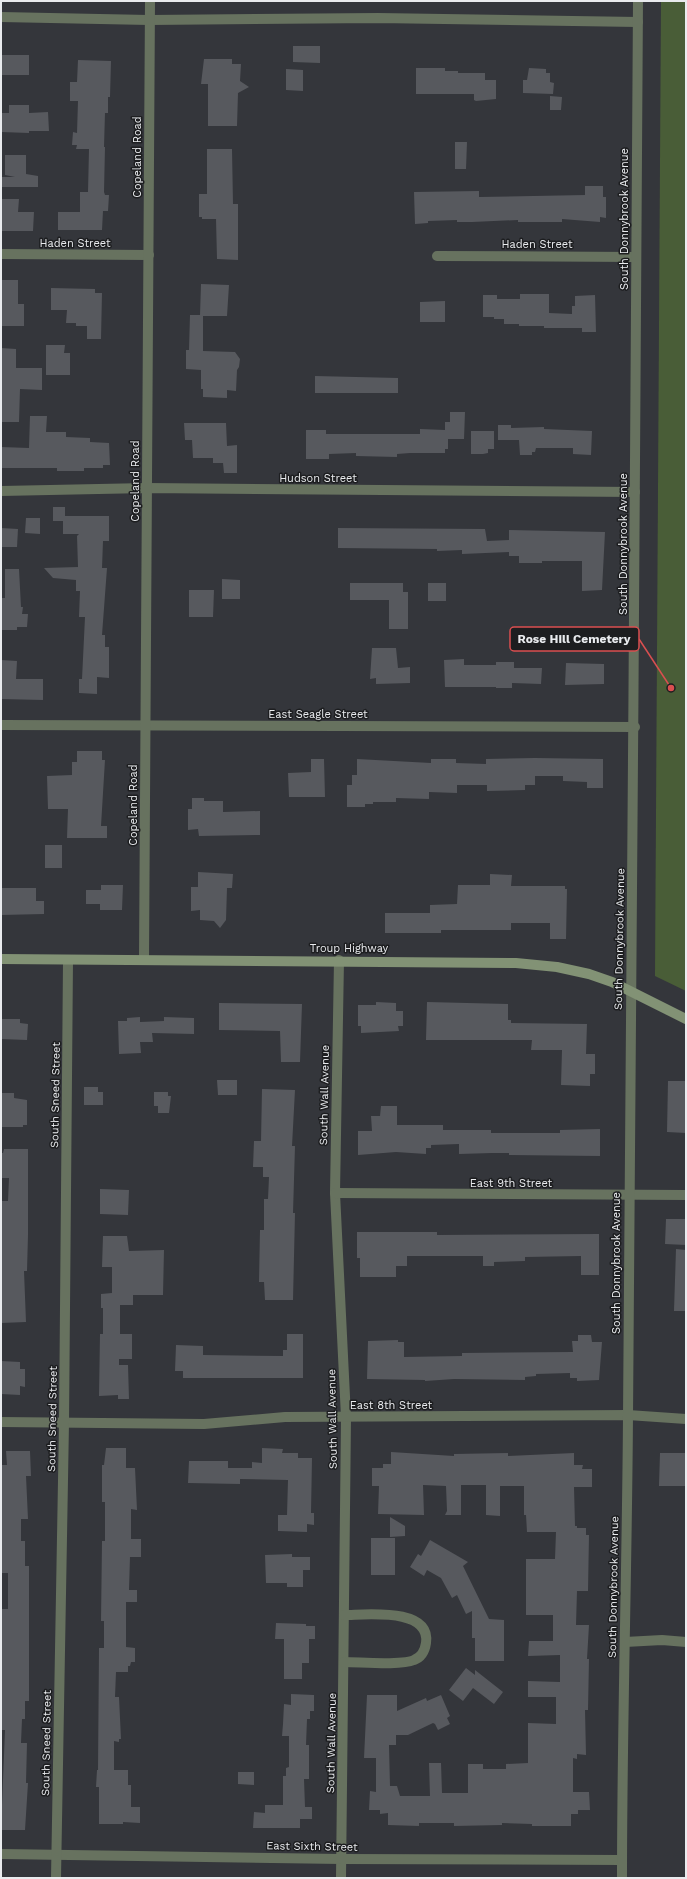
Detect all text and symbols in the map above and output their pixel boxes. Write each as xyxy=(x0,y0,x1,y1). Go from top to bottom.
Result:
street label: Copeland Road xyxy=(131,116,144,198)
street label: South Donnybrook Avenue xyxy=(618,148,631,290)
street label: Haden Street xyxy=(39,237,111,250)
street label: Haden Street xyxy=(501,238,573,251)
street label: Copeland Road xyxy=(129,440,142,522)
street label: Hudson Street xyxy=(279,472,357,485)
street label: South Donnybrook Avenue xyxy=(617,473,630,615)
callout: Rose Hill Cemetery xyxy=(510,627,639,651)
text: Rose Hill Cemetery xyxy=(517,632,631,646)
street label: East Seagle Street xyxy=(268,708,368,721)
street label: Copeland Road xyxy=(127,764,140,846)
street label: South Donnybrook Avenue xyxy=(612,868,627,1010)
street label: Troup Highway xyxy=(310,942,389,955)
street label: South Sneed Street xyxy=(48,1042,63,1148)
street label: South Wall Avenue xyxy=(317,1045,332,1145)
street label: East 9th Street xyxy=(470,1177,553,1190)
street label: South Donnybrook Avenue xyxy=(610,1192,623,1334)
street label: South Sneed Street xyxy=(45,1366,60,1472)
street label: South Wall Avenue xyxy=(325,1369,340,1469)
street label: East 8th Street xyxy=(350,1399,433,1412)
street label: South Donnybrook Avenue xyxy=(606,1516,621,1658)
street label: South Sneed Street xyxy=(39,1690,54,1796)
street label: South Wall Avenue xyxy=(324,1693,339,1793)
street label: East Sixth Street xyxy=(266,1839,358,1854)

